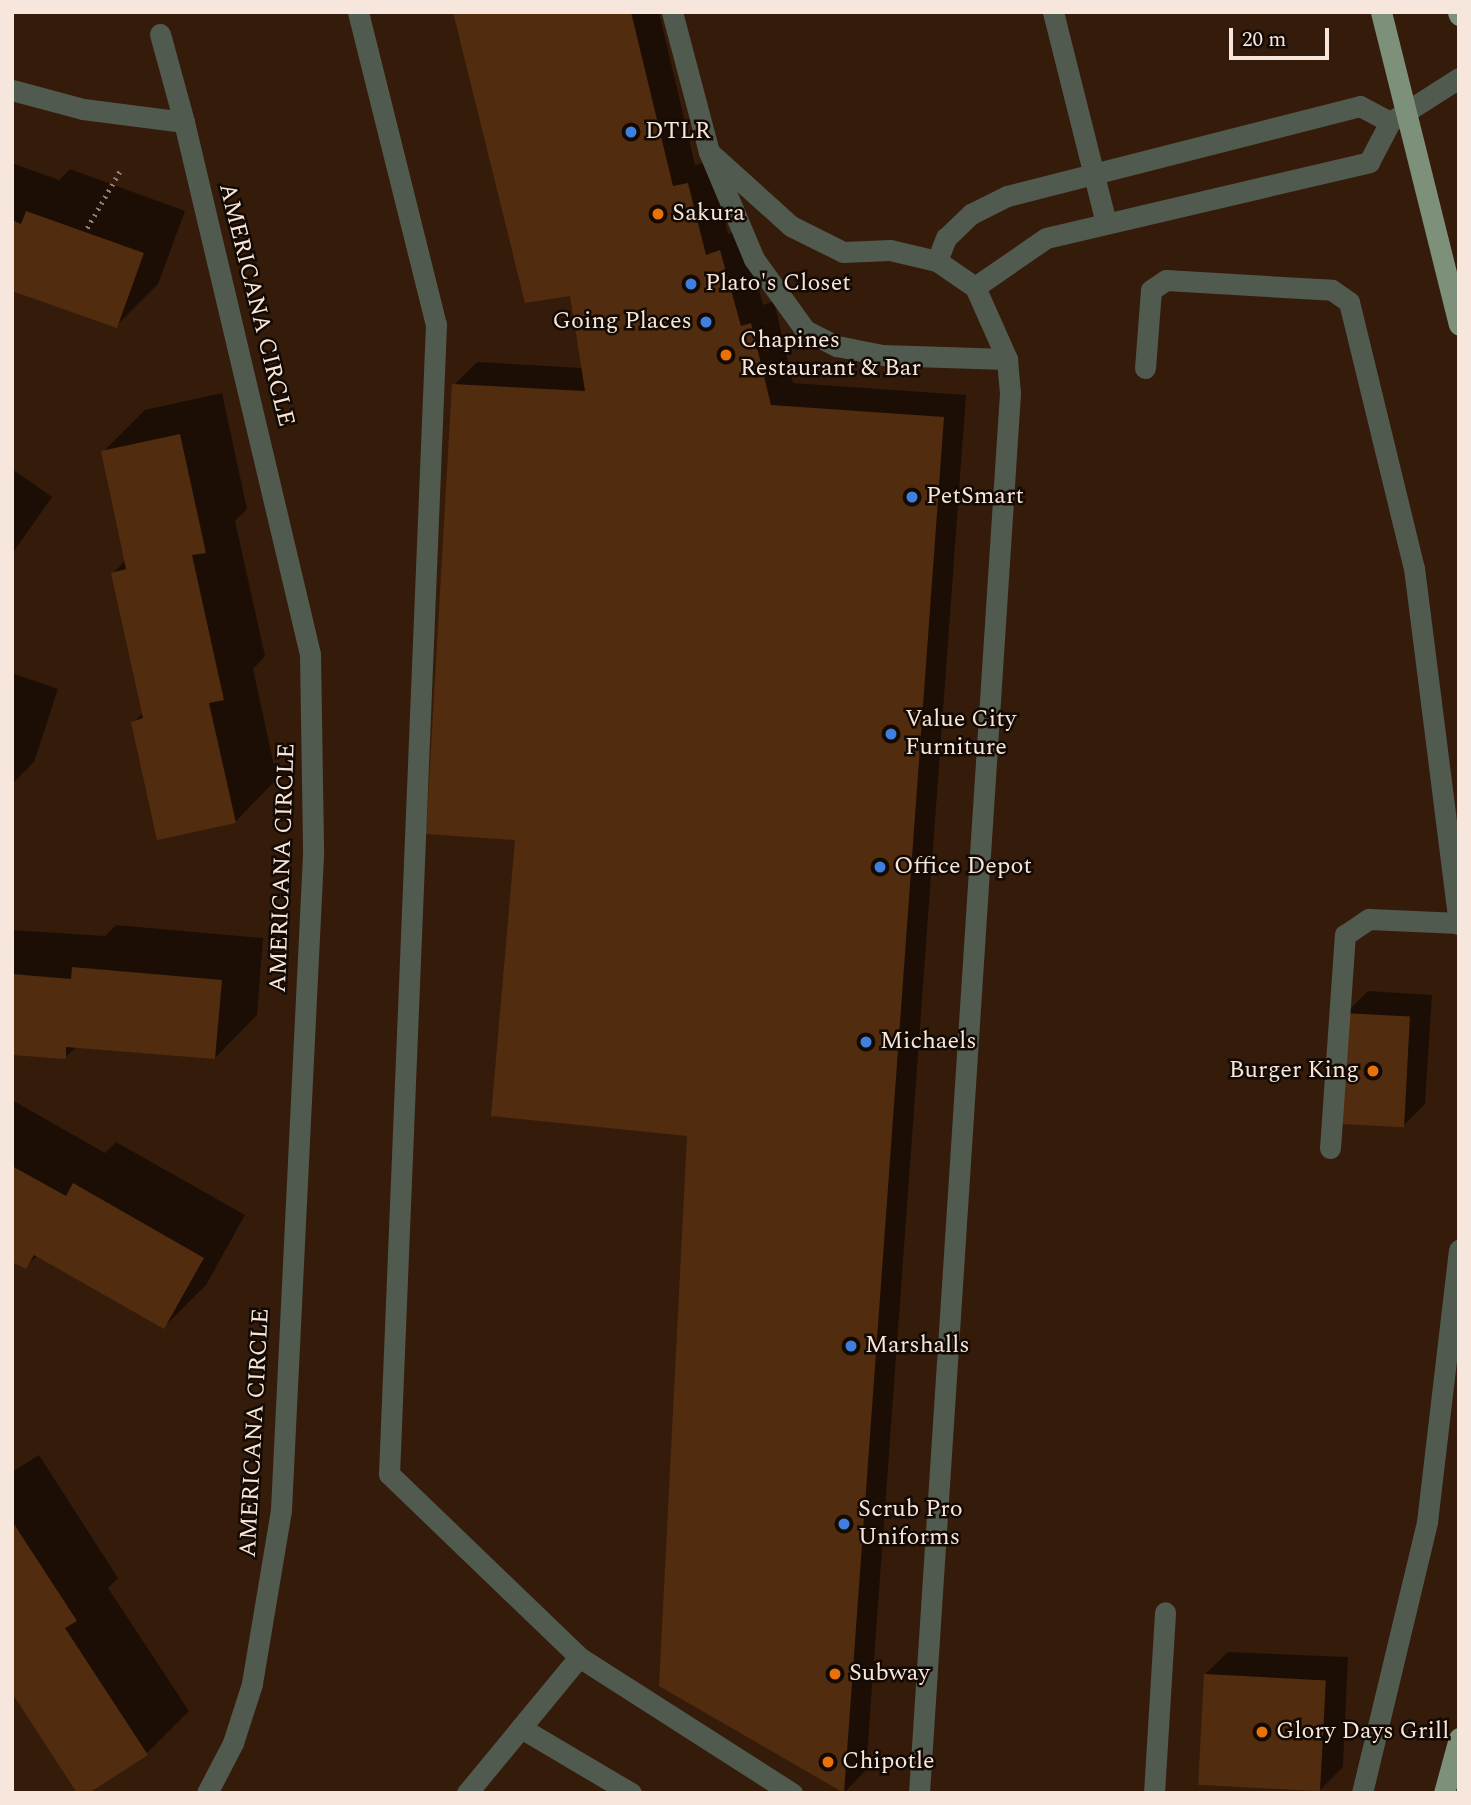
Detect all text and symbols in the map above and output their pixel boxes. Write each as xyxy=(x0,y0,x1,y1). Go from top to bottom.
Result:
scale bar xyxy=(1233,14,1333,58)
text: 20 m xyxy=(1242,24,1286,56)
place label: DTLR xyxy=(645,118,711,146)
marker: DTLR xyxy=(623,124,639,140)
street label: AMERICANA CIRCLE xyxy=(212,180,300,430)
place label: Sakura xyxy=(672,200,745,228)
marker: Sakura xyxy=(650,206,666,222)
place label: Plato's Closet xyxy=(705,270,851,298)
marker: Plato's Closet xyxy=(683,276,699,292)
place label: Going Places xyxy=(553,308,692,336)
marker: Going Places xyxy=(698,314,714,330)
place label: Chapines Restaurant & Bar xyxy=(740,327,921,383)
marker: Chapines Restaurant & Bar xyxy=(718,347,734,363)
place label: PetSmart xyxy=(926,483,1024,511)
marker: PetSmart xyxy=(904,489,920,505)
place label: Value City Furniture xyxy=(905,706,1016,762)
marker: Value City Furniture xyxy=(883,726,899,742)
street label: AMERICANA CIRCLE xyxy=(264,743,302,993)
place label: Office Depot xyxy=(894,853,1032,881)
marker: Office Depot xyxy=(872,859,888,875)
place label: Michaels xyxy=(880,1028,977,1056)
marker: Michaels xyxy=(858,1034,874,1050)
place label: Burger King xyxy=(1229,1057,1359,1085)
marker: Burger King xyxy=(1365,1063,1381,1079)
street label: AMERICANA CIRCLE xyxy=(234,1307,276,1559)
place label: Marshalls xyxy=(865,1332,970,1360)
marker: Marshalls xyxy=(843,1338,859,1354)
place label: Scrub Pro Uniforms xyxy=(858,1496,963,1552)
marker: Scrub Pro Uniforms xyxy=(836,1516,852,1532)
place label: Subway xyxy=(849,1660,930,1688)
marker: Subway xyxy=(827,1666,843,1682)
place label: Glory Days Grill xyxy=(1276,1718,1449,1746)
marker: Glory Days Grill xyxy=(1254,1724,1270,1740)
place label: Chipotle xyxy=(842,1748,935,1776)
marker: Chipotle xyxy=(820,1754,836,1770)

